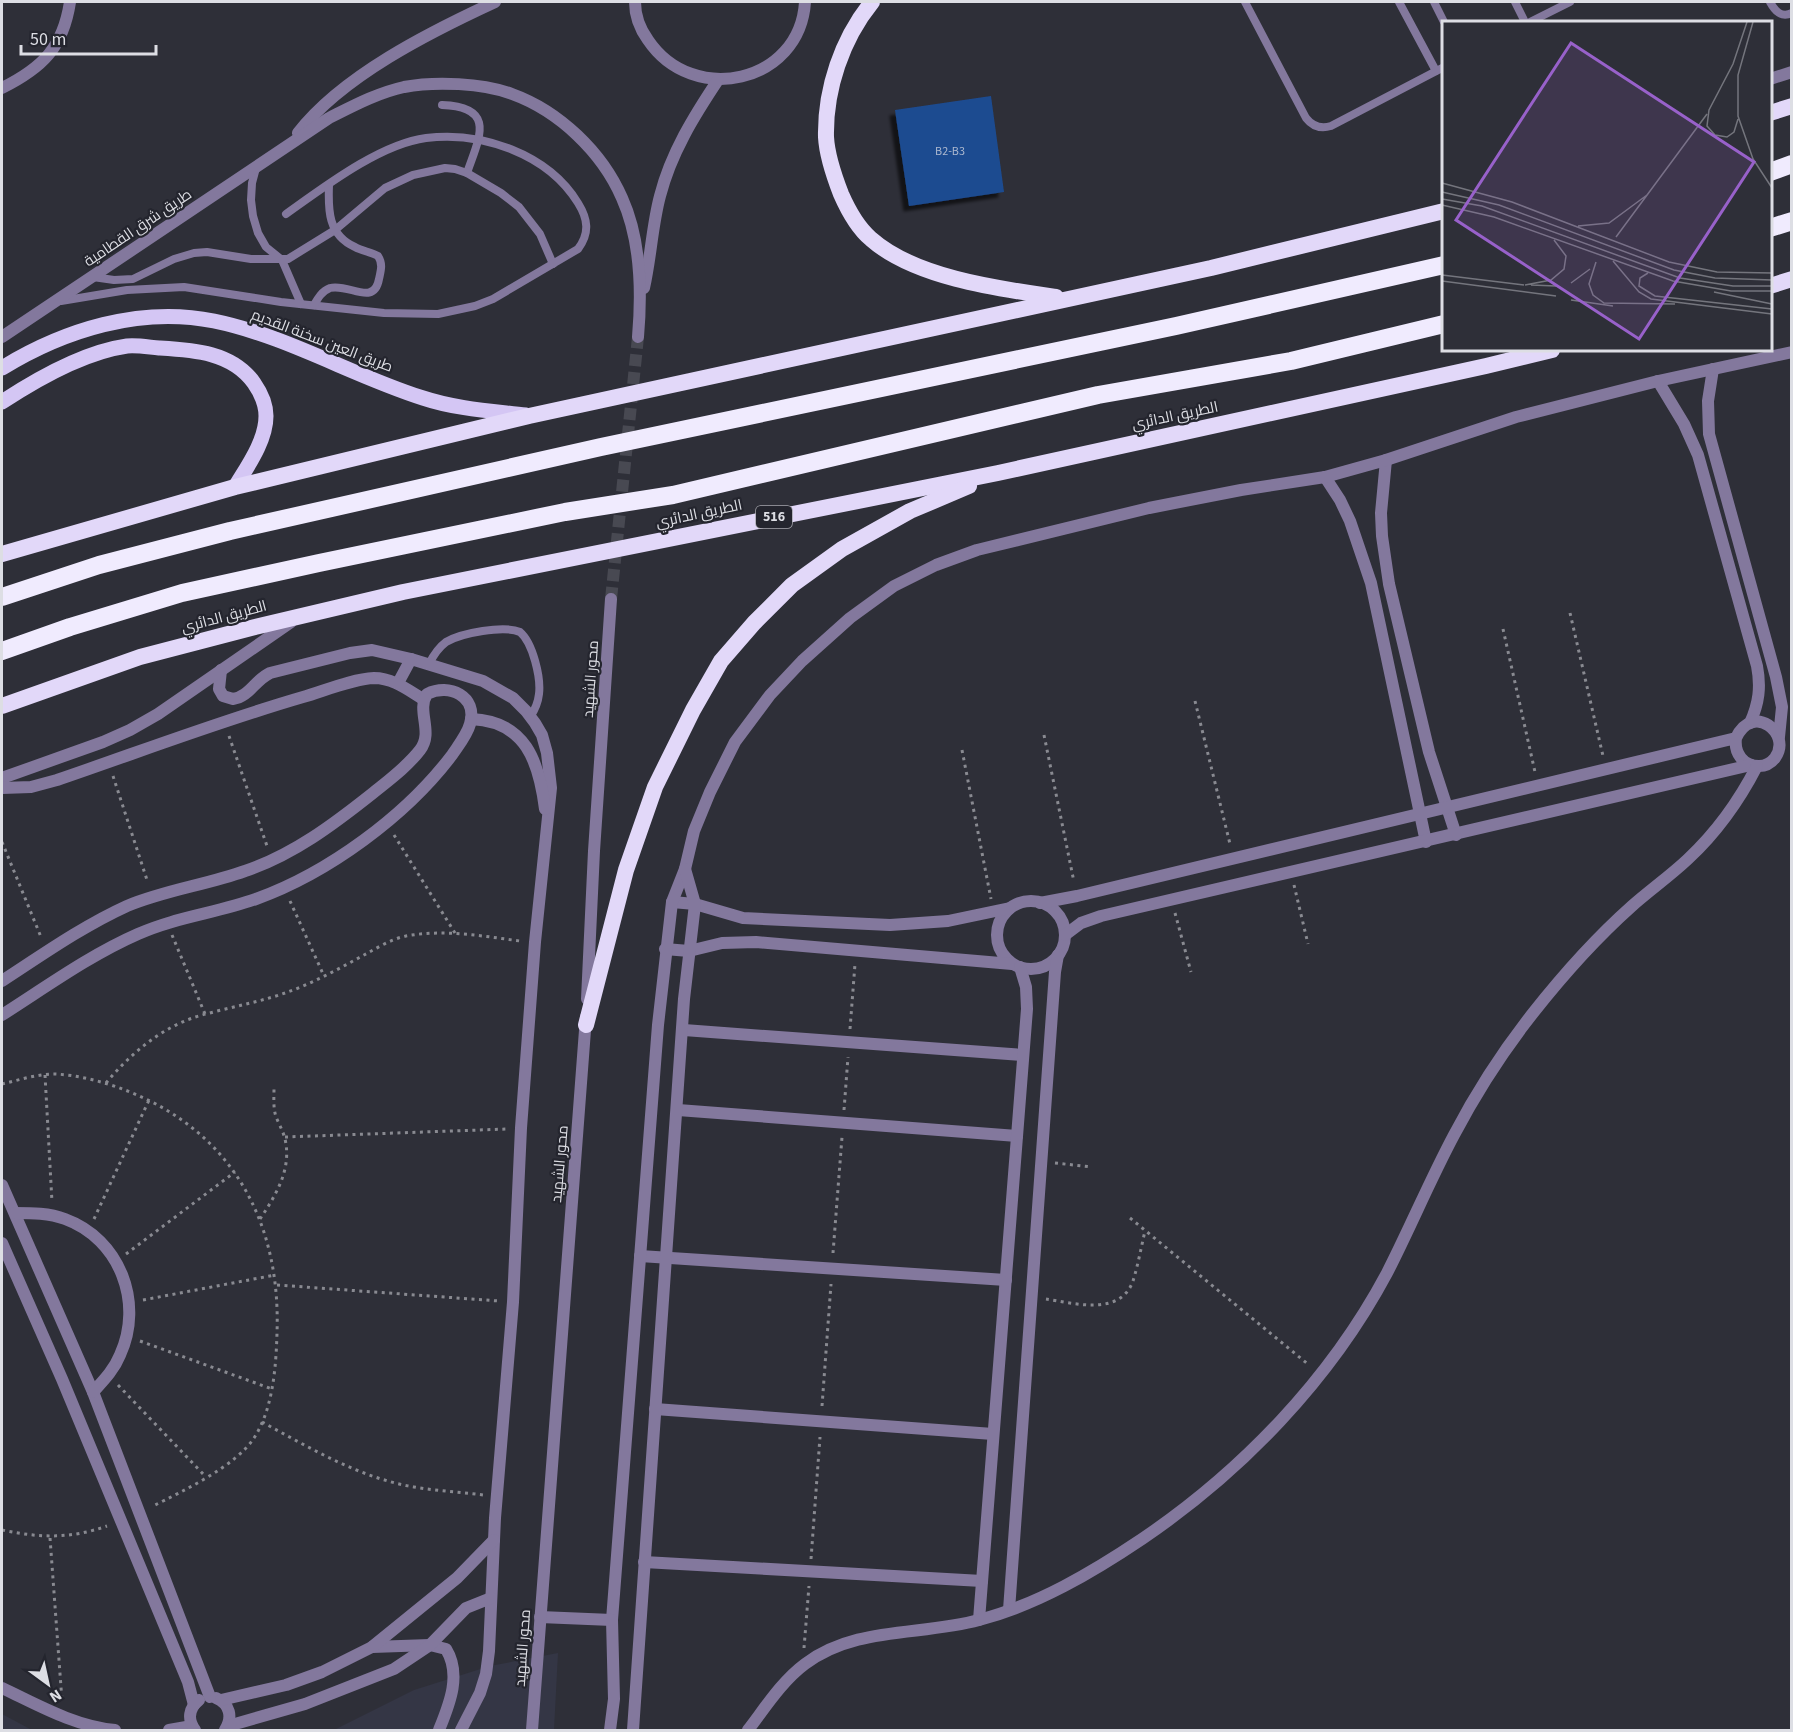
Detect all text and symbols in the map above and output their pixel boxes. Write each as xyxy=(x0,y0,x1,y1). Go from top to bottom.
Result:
scale bar xyxy=(21,18,156,56)
inset map xyxy=(1442,21,1772,351)
text: 50 m xyxy=(30,27,66,52)
house number: B2-B3 xyxy=(935,143,965,160)
street label: طريق شرق القطامية xyxy=(80,184,196,272)
street label: طريق العين سخنة القديم xyxy=(248,304,396,378)
street label: الطريق الدائري xyxy=(1130,397,1220,436)
street label: الطريق الدائري xyxy=(654,495,744,534)
road number: 516 xyxy=(756,506,792,528)
street label: الطريق الدائري xyxy=(179,596,269,639)
street label: محور الشهيد xyxy=(578,640,604,718)
street label: محور الشهيد xyxy=(546,1124,574,1204)
street label: محور الشهيد xyxy=(510,1609,536,1687)
north arrow xyxy=(18,1654,78,1714)
text: N xyxy=(45,1684,66,1708)

